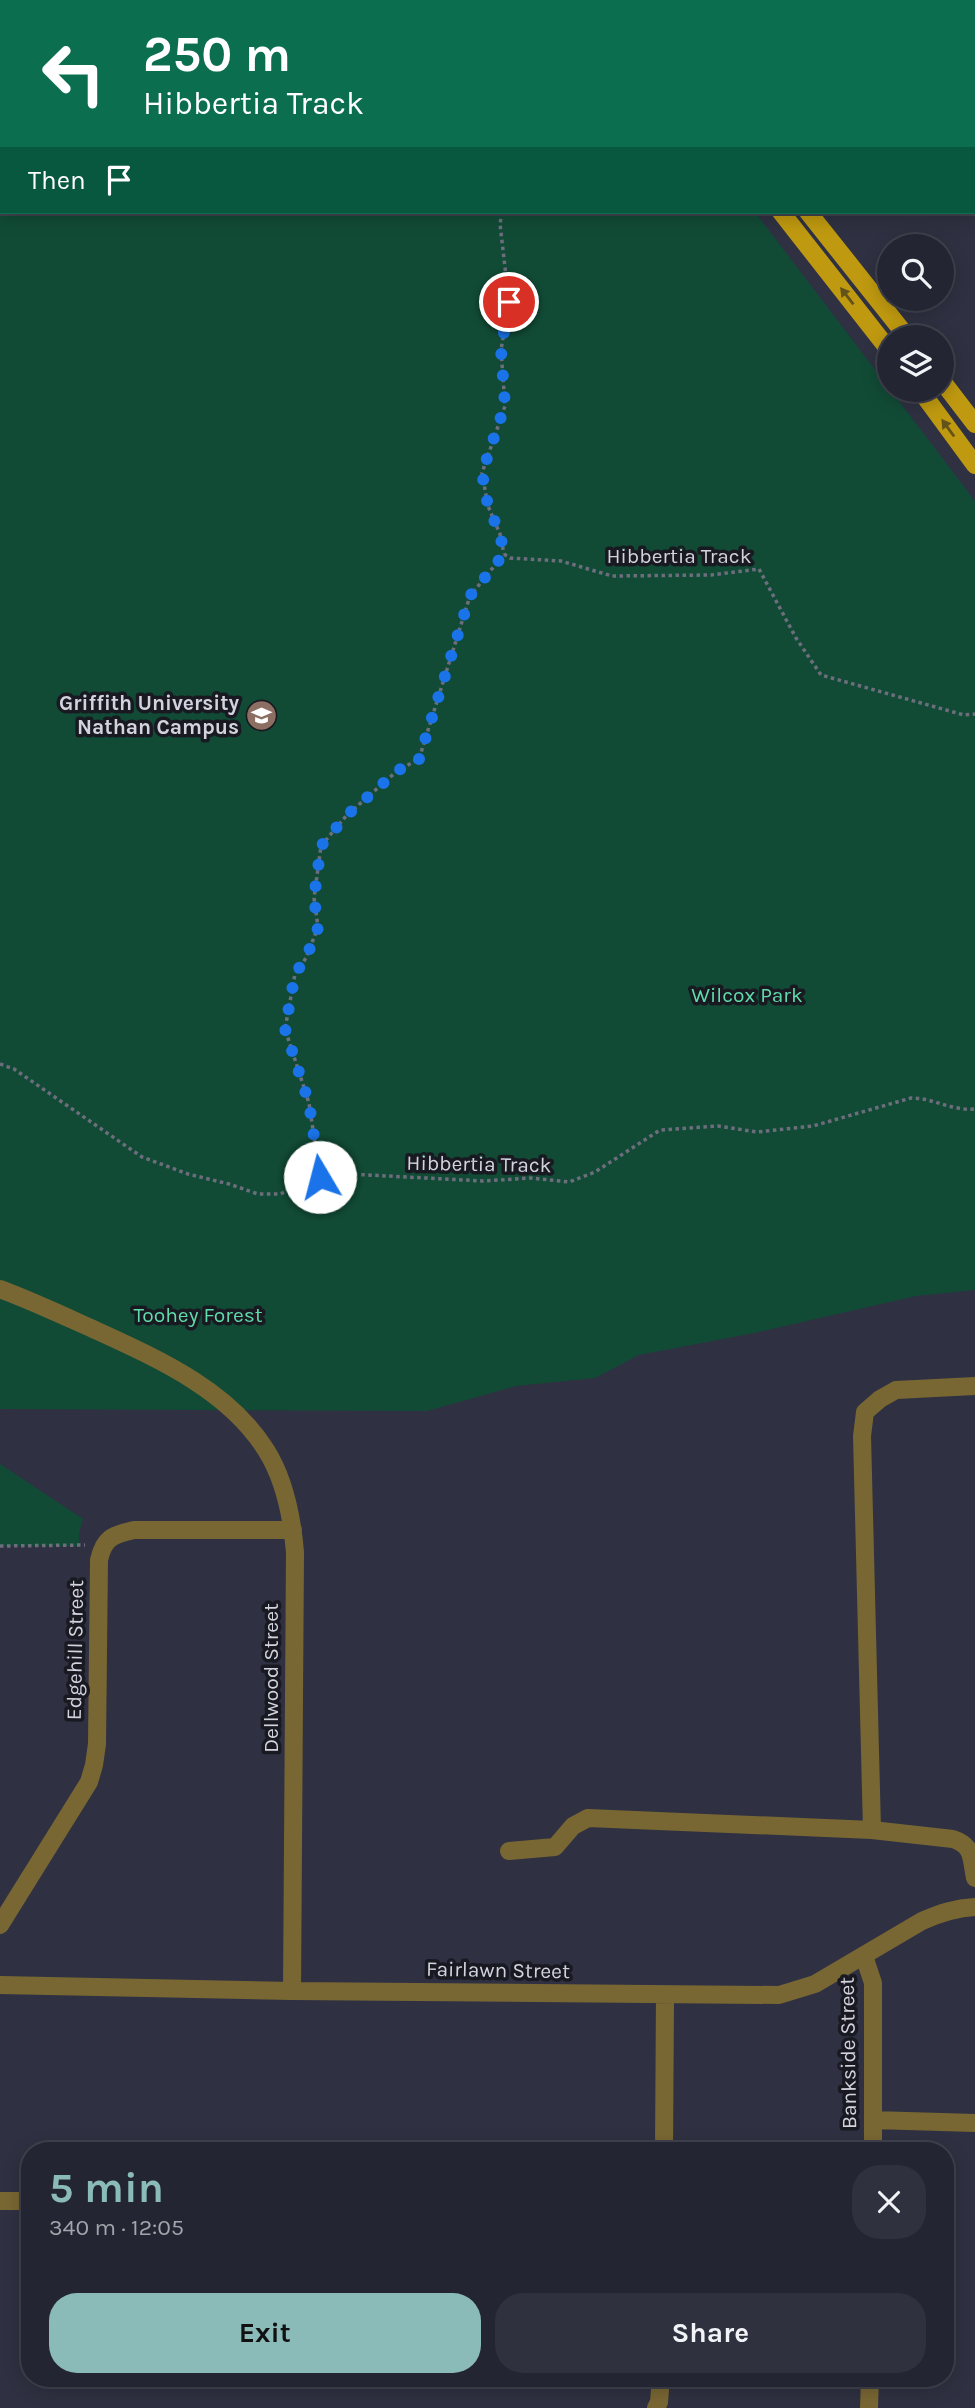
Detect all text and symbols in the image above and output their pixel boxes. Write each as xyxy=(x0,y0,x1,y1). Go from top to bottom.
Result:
text: 250 m xyxy=(143,26,291,83)
icon: left xyxy=(28,28,119,119)
text: Hibbertia Track xyxy=(143,85,364,122)
icon: arrive xyxy=(100,161,138,199)
text: Then xyxy=(28,165,86,196)
map controls xyxy=(877,234,954,402)
button: search xyxy=(877,234,954,311)
pin xyxy=(479,272,539,332)
icon: arrive xyxy=(490,283,528,321)
one-way arrow xyxy=(840,288,855,306)
button: layers xyxy=(877,325,954,402)
one-way arrow xyxy=(941,419,955,437)
street label: Hibbertia Track xyxy=(606,544,752,568)
place label: Griffith University Nathan Campus xyxy=(59,691,239,739)
school or university icon: Griffith University Nathan Campus xyxy=(245,698,279,732)
park label: Wilcox Park xyxy=(691,983,803,1007)
position arrow xyxy=(283,1140,357,1214)
street label: Hibbertia Track xyxy=(406,1151,552,1177)
park label: Toohey Forest xyxy=(133,1303,263,1327)
street label: Edgehill Street xyxy=(62,1580,88,1720)
street label: Dellwood Street xyxy=(259,1603,283,1753)
street label: Fairlawn Street xyxy=(426,1957,570,1983)
street label: Bankside Street xyxy=(835,1977,861,2129)
text: 5 min xyxy=(49,2163,164,2213)
button: close xyxy=(852,2165,926,2239)
text: 340 m · 12:05 xyxy=(49,2214,184,2241)
button: Exit xyxy=(49,2293,481,2373)
button: Share xyxy=(495,2293,926,2373)

